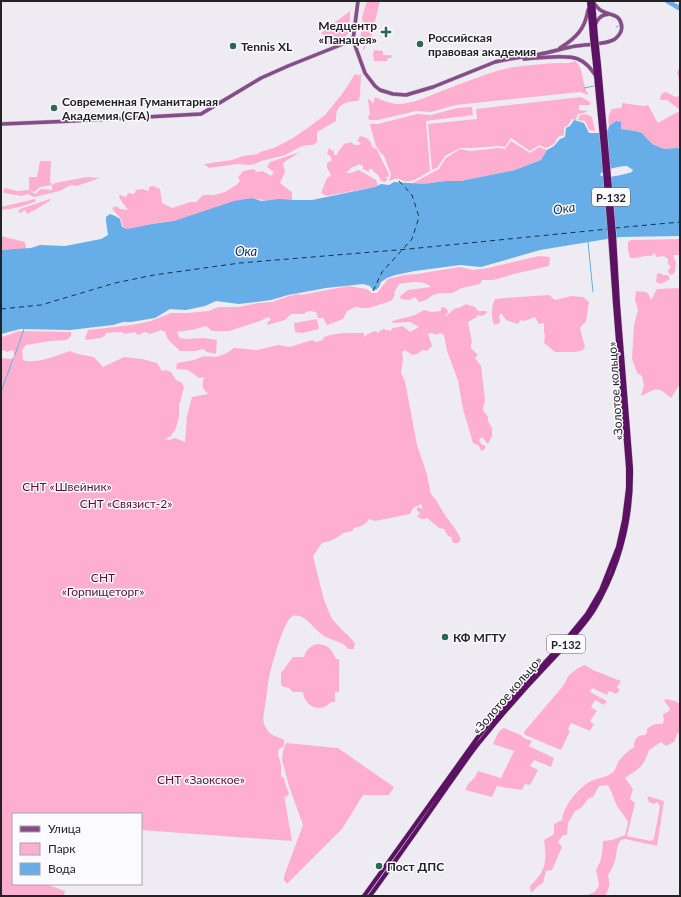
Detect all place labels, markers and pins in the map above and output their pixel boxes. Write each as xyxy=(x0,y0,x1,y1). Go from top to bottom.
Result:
place label: Медцентр «Панацея» xyxy=(318,18,377,47)
marker: Медцентр «Панацея» xyxy=(380,26,392,38)
place label: Российская правовая академия xyxy=(428,30,536,59)
place label: Tennis XL xyxy=(241,39,293,54)
marker: Российская правовая академия xyxy=(415,39,425,49)
marker: Tennis XL xyxy=(228,41,238,51)
place label: Современная Гуманитарная Академия (СГА) xyxy=(61,94,218,123)
marker: Современная Гуманитарная Академия (СГА) xyxy=(49,103,59,113)
place label: КФ МГТУ xyxy=(453,630,506,645)
marker: КФ МГТУ xyxy=(440,632,450,642)
place label: Пост ДПС xyxy=(387,859,444,874)
marker: Пост ДПС xyxy=(374,861,384,871)

